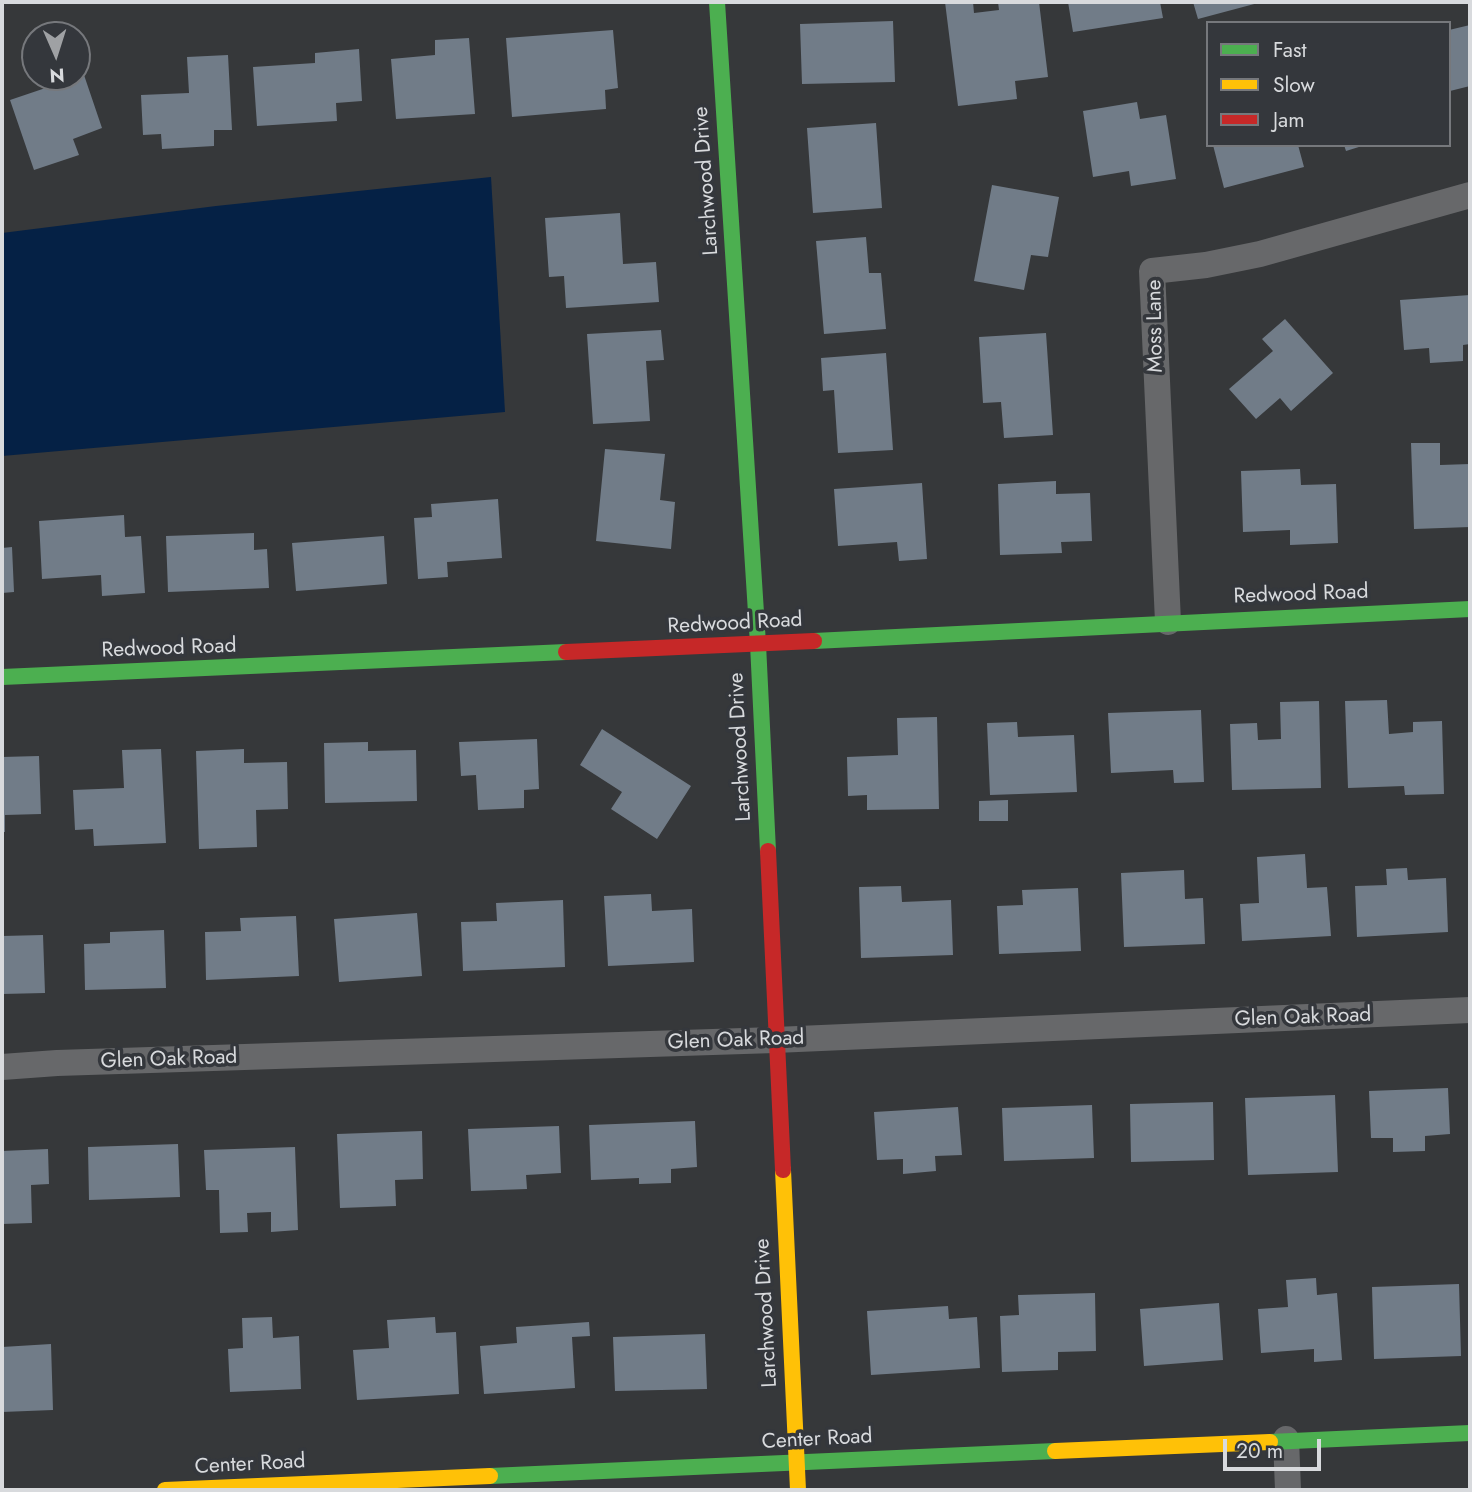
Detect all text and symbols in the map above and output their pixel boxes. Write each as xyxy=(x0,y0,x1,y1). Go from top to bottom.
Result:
north arrow xyxy=(21,21,91,91)
legend xyxy=(1206,21,1451,147)
text: Fast xyxy=(1273,35,1306,65)
text: N xyxy=(49,62,65,89)
text: Slow xyxy=(1273,70,1315,100)
text: Jam xyxy=(1273,105,1305,135)
street label: Larchwood Drive xyxy=(689,106,725,256)
street label: Moss Lane xyxy=(1143,279,1169,373)
street label: Redwood Road xyxy=(1233,580,1369,610)
street label: Redwood Road xyxy=(667,608,803,640)
street label: Redwood Road xyxy=(101,634,237,664)
street label: Larchwood Drive xyxy=(725,672,757,822)
street label: Glen Oak Road xyxy=(1234,1003,1372,1033)
street label: Glen Oak Road xyxy=(667,1026,805,1056)
street label: Glen Oak Road xyxy=(100,1045,238,1075)
street label: Larchwood Drive xyxy=(751,1238,783,1388)
street label: Center Road xyxy=(761,1425,873,1455)
scale bar xyxy=(1227,1426,1325,1470)
text: 20 m xyxy=(1236,1436,1283,1466)
street label: Center Road xyxy=(194,1450,306,1480)

